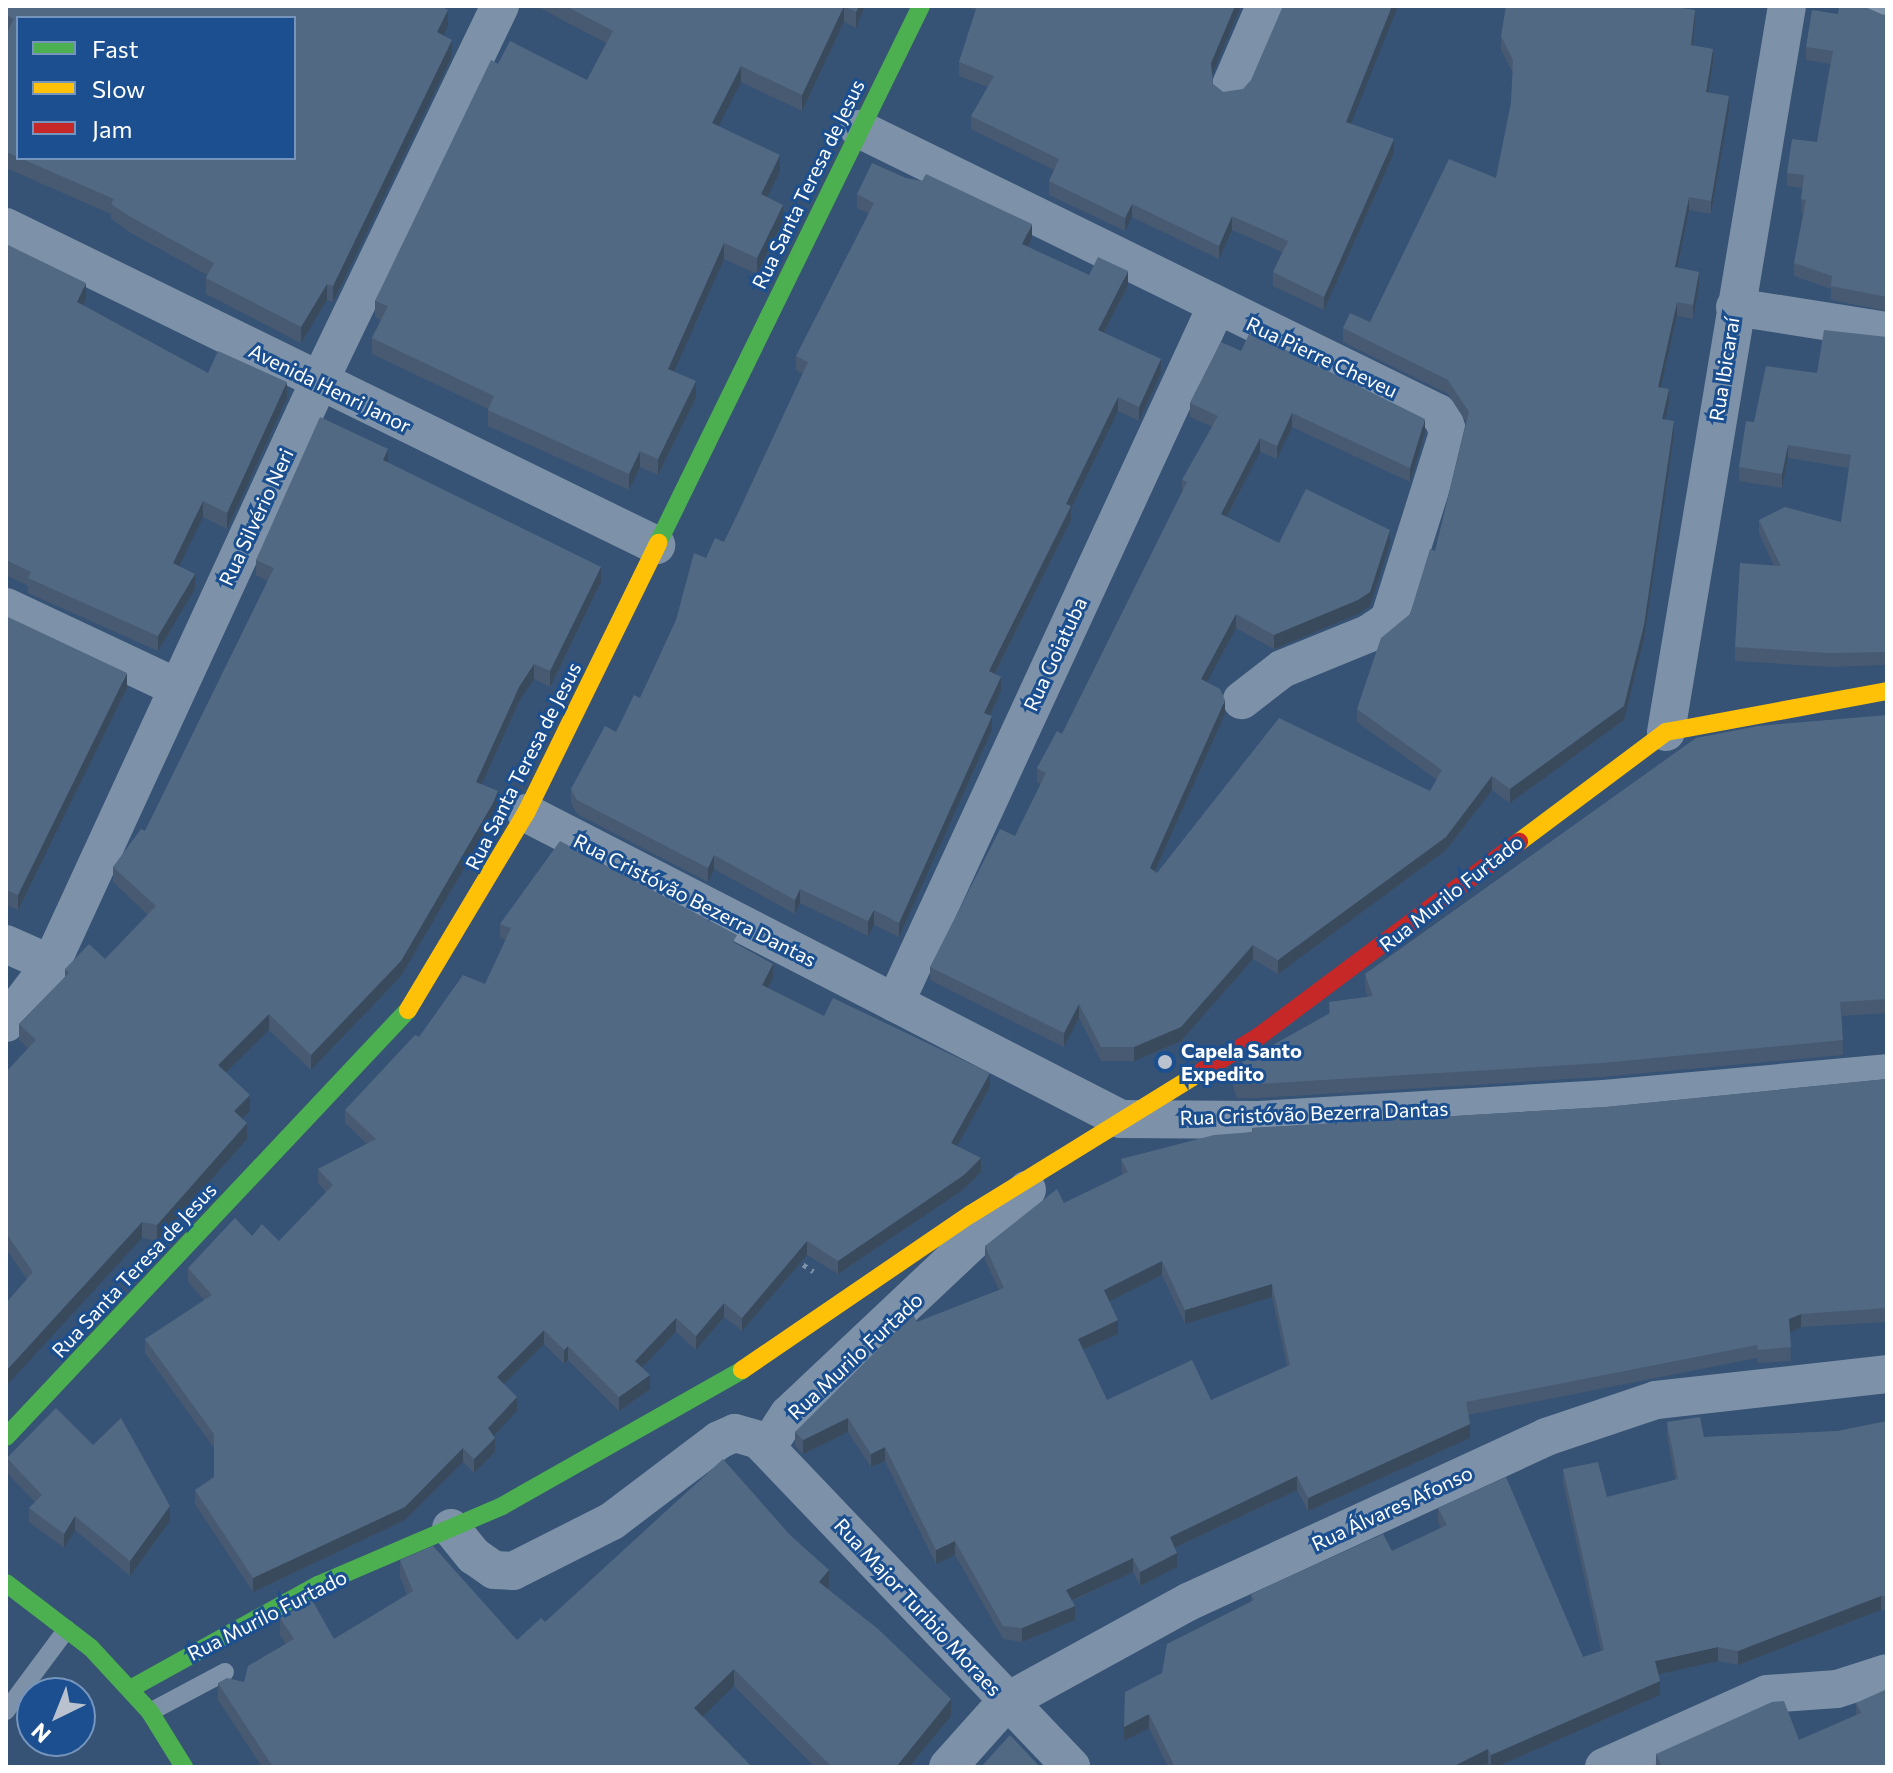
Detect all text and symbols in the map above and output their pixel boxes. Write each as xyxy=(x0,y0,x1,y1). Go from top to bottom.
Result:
legend xyxy=(16,16,296,160)
text: Fast xyxy=(92,34,139,63)
text: Slow xyxy=(92,74,145,103)
street label: Rua Santa Teresa de Jesus xyxy=(747,75,869,293)
text: Jam xyxy=(92,114,132,143)
street label: Rua Pierre Cheveu xyxy=(1243,311,1401,403)
street label: Rua Ibicaraí xyxy=(1704,315,1744,423)
street label: Avenida Henri Janor xyxy=(245,338,415,438)
street label: Rua Silvério Neri xyxy=(214,444,298,590)
street label: Rua Goiatuba xyxy=(1018,593,1092,715)
street label: Rua Santa Teresa de Jesus xyxy=(460,658,586,874)
street label: Rua Cristóvão Bezerra Dantas xyxy=(570,828,820,972)
street label: Rua Murilo Furtado xyxy=(1374,830,1528,956)
place label: Capela Santo Expedito xyxy=(1181,1038,1302,1085)
marker: Capela Santo Expedito xyxy=(1156,1053,1174,1071)
street label: Rua Cristóvão Bezerra Dantas xyxy=(1179,1096,1449,1130)
street label: Rua Santa Teresa de Jesus xyxy=(47,1178,221,1362)
street label: Rua Murilo Furtado xyxy=(783,1287,927,1425)
street label: Rua Álvares Afonso xyxy=(1308,1460,1476,1556)
street label: Rua Major Turibio Moraes xyxy=(829,1513,1007,1701)
street label: Rua Murilo Furtado xyxy=(183,1564,351,1666)
north arrow xyxy=(16,1677,96,1757)
text: N xyxy=(25,1718,56,1749)

